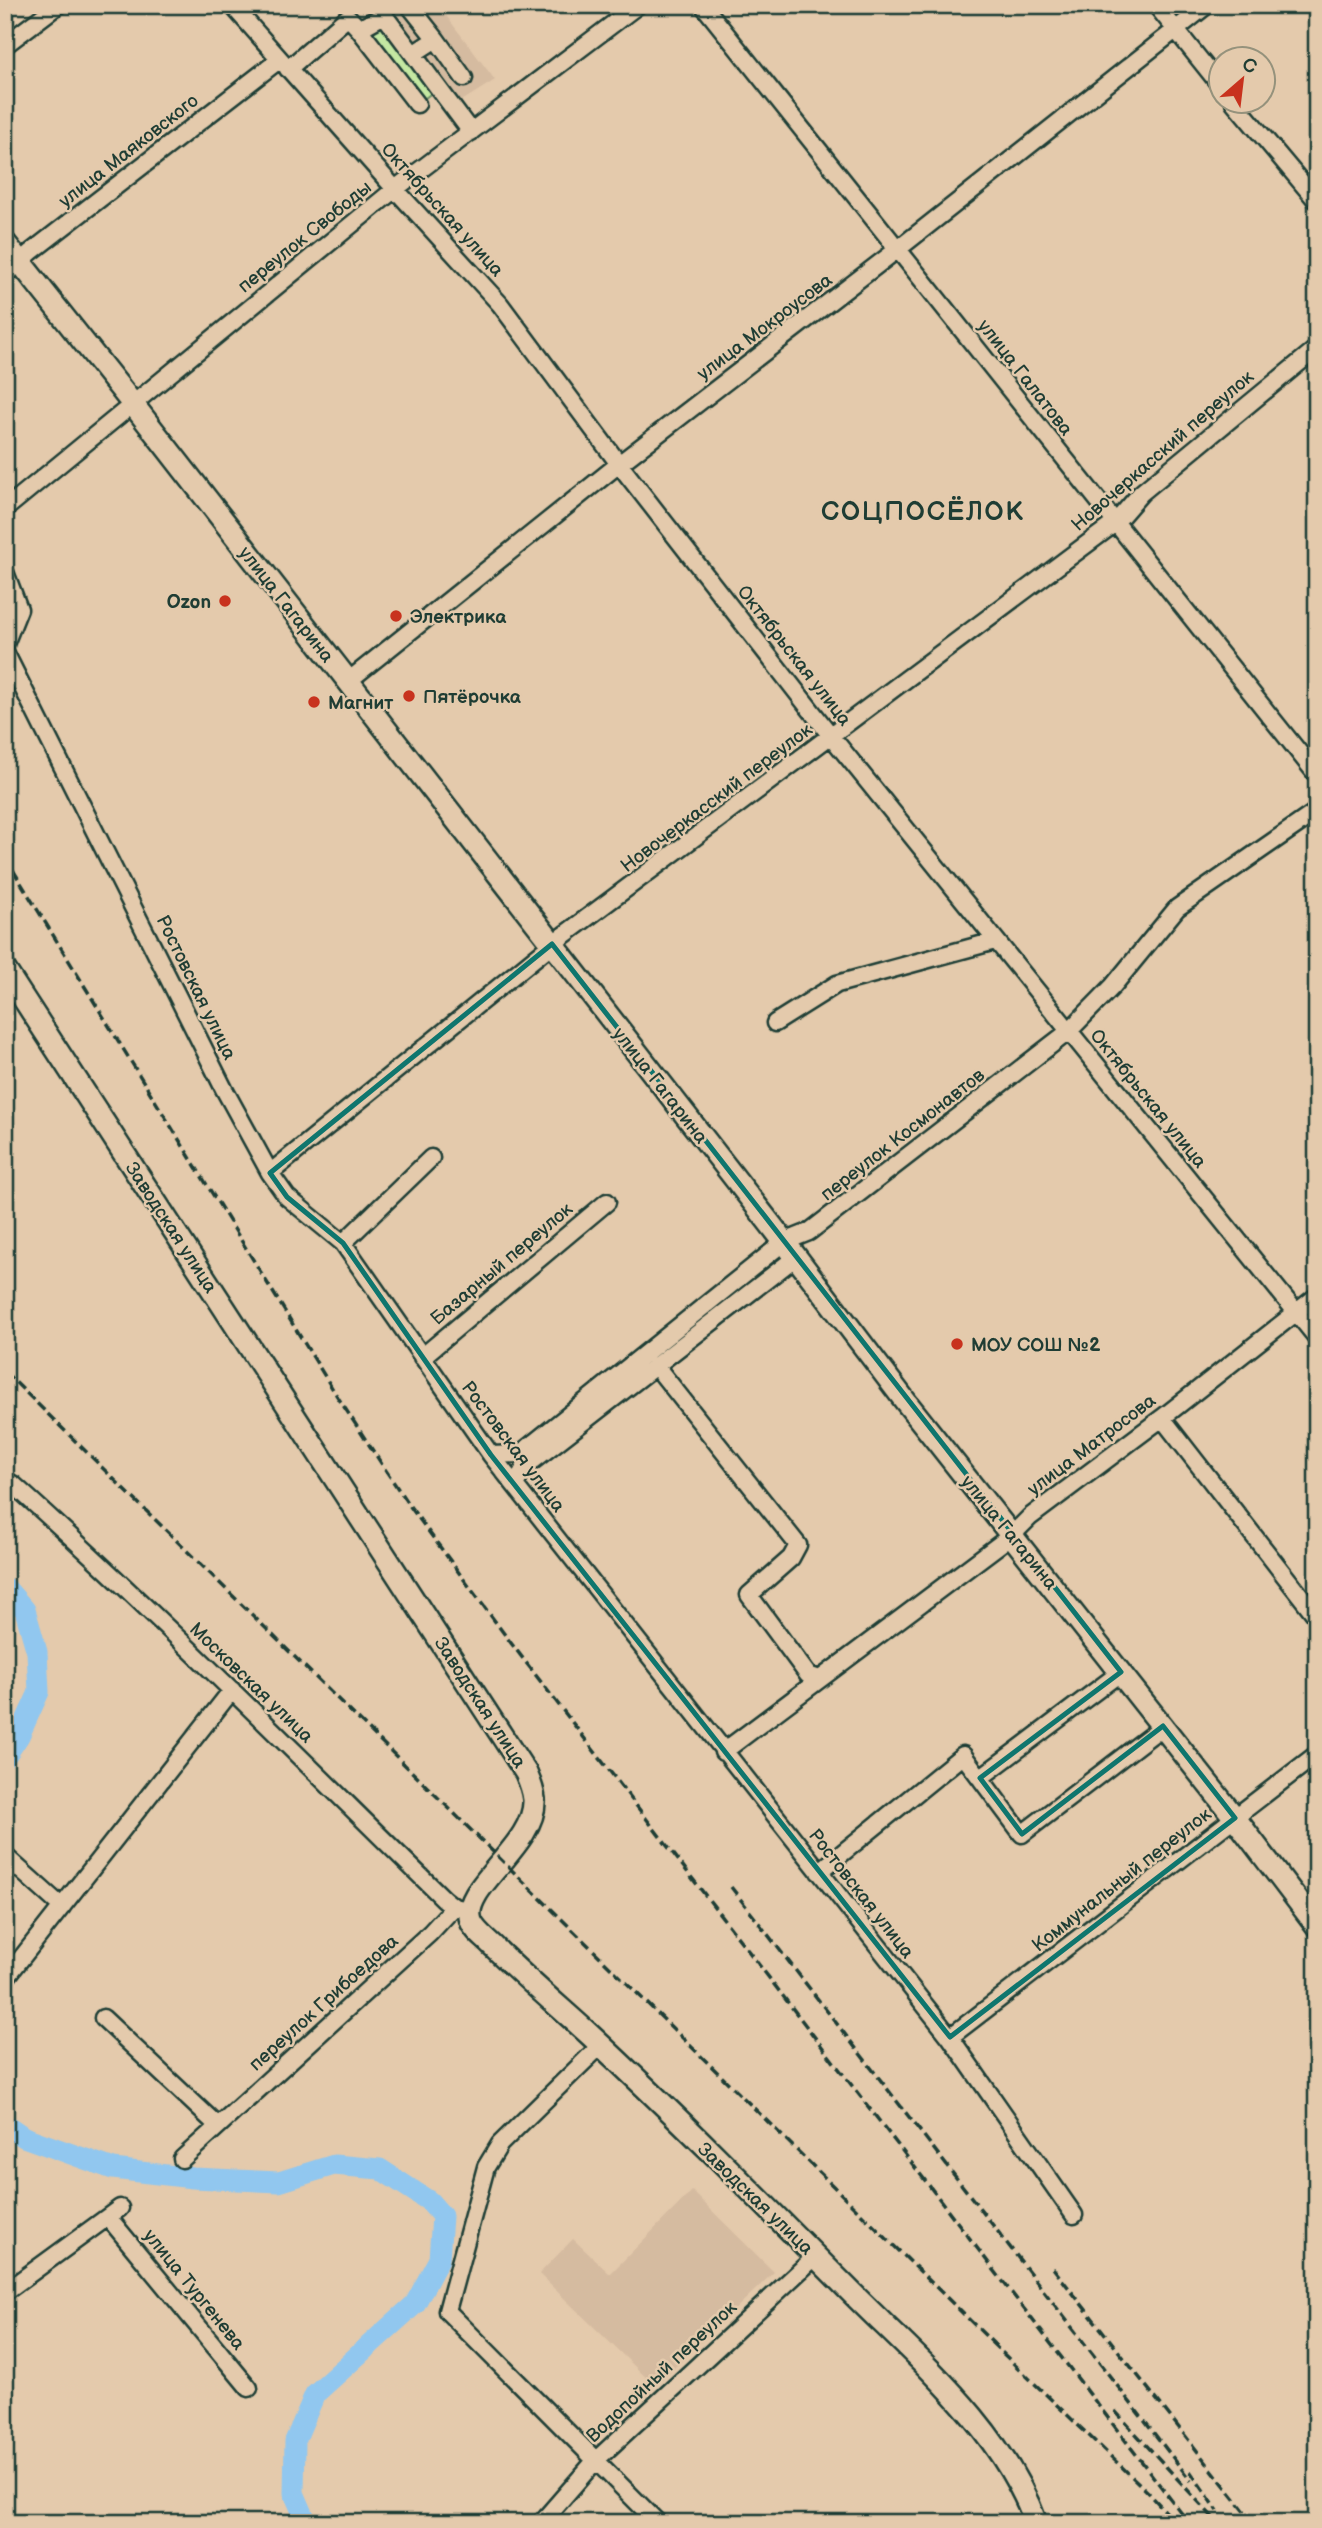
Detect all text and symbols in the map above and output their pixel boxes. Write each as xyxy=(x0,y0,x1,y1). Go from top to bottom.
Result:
north arrow xyxy=(1206,46,1276,116)
text: С xyxy=(1238,53,1261,80)
street label: улица Маяковского xyxy=(55,89,203,213)
street label: Октябрьская улица xyxy=(376,138,508,282)
street label: переулок Свободы xyxy=(233,176,376,298)
street label: улица Мокроусова xyxy=(693,269,837,386)
street label: улица Галатова xyxy=(972,315,1077,441)
street label: Новочеркасский переулок xyxy=(1067,366,1259,537)
district label: СОЦПОСЁЛОК xyxy=(821,496,1025,528)
street label: улица Гагарина xyxy=(233,542,338,668)
street label: Октябрьская улица xyxy=(732,581,856,731)
place label: Ozon xyxy=(167,591,211,614)
marker: Ozon xyxy=(217,593,233,609)
place label: Электрика xyxy=(410,606,507,629)
marker: Электрика xyxy=(388,608,404,624)
place label: Пятёрочка xyxy=(423,686,522,709)
marker: Пятёрочка xyxy=(401,688,417,704)
place label: Магнит xyxy=(328,692,393,715)
marker: Магнит xyxy=(306,694,322,710)
street label: Новочеркасский переулок xyxy=(617,719,817,878)
street label: Ростовская улица xyxy=(151,912,241,1064)
street label: улица Гагарина xyxy=(607,1023,712,1149)
street label: Октябрьская улица xyxy=(1085,1025,1211,1173)
street label: переулок Космонавтов xyxy=(816,1064,990,1206)
street label: Заводская улица xyxy=(120,1158,222,1298)
street label: Базарный переулок xyxy=(426,1198,578,1330)
place label: МОУ СОШ №2 xyxy=(971,1334,1101,1357)
marker: МОУ СОШ №2 xyxy=(949,1336,965,1352)
street label: Ростовская улица xyxy=(456,1377,570,1517)
street label: улица Матросова xyxy=(1023,1389,1161,1501)
street label: улица Гагарина xyxy=(956,1471,1062,1595)
street label: Московская улица xyxy=(184,1618,318,1748)
street label: Заводская улица xyxy=(429,1633,531,1773)
street label: Коммунальный переулок xyxy=(1028,1803,1216,1957)
street label: Ростовская улица xyxy=(803,1825,919,1963)
street label: переулок Грибоедова xyxy=(245,1930,403,2076)
street label: Заводская улица xyxy=(692,2138,818,2260)
street label: улица Тургенева xyxy=(138,2225,250,2355)
street label: Водопойный переулок xyxy=(582,2296,742,2448)

